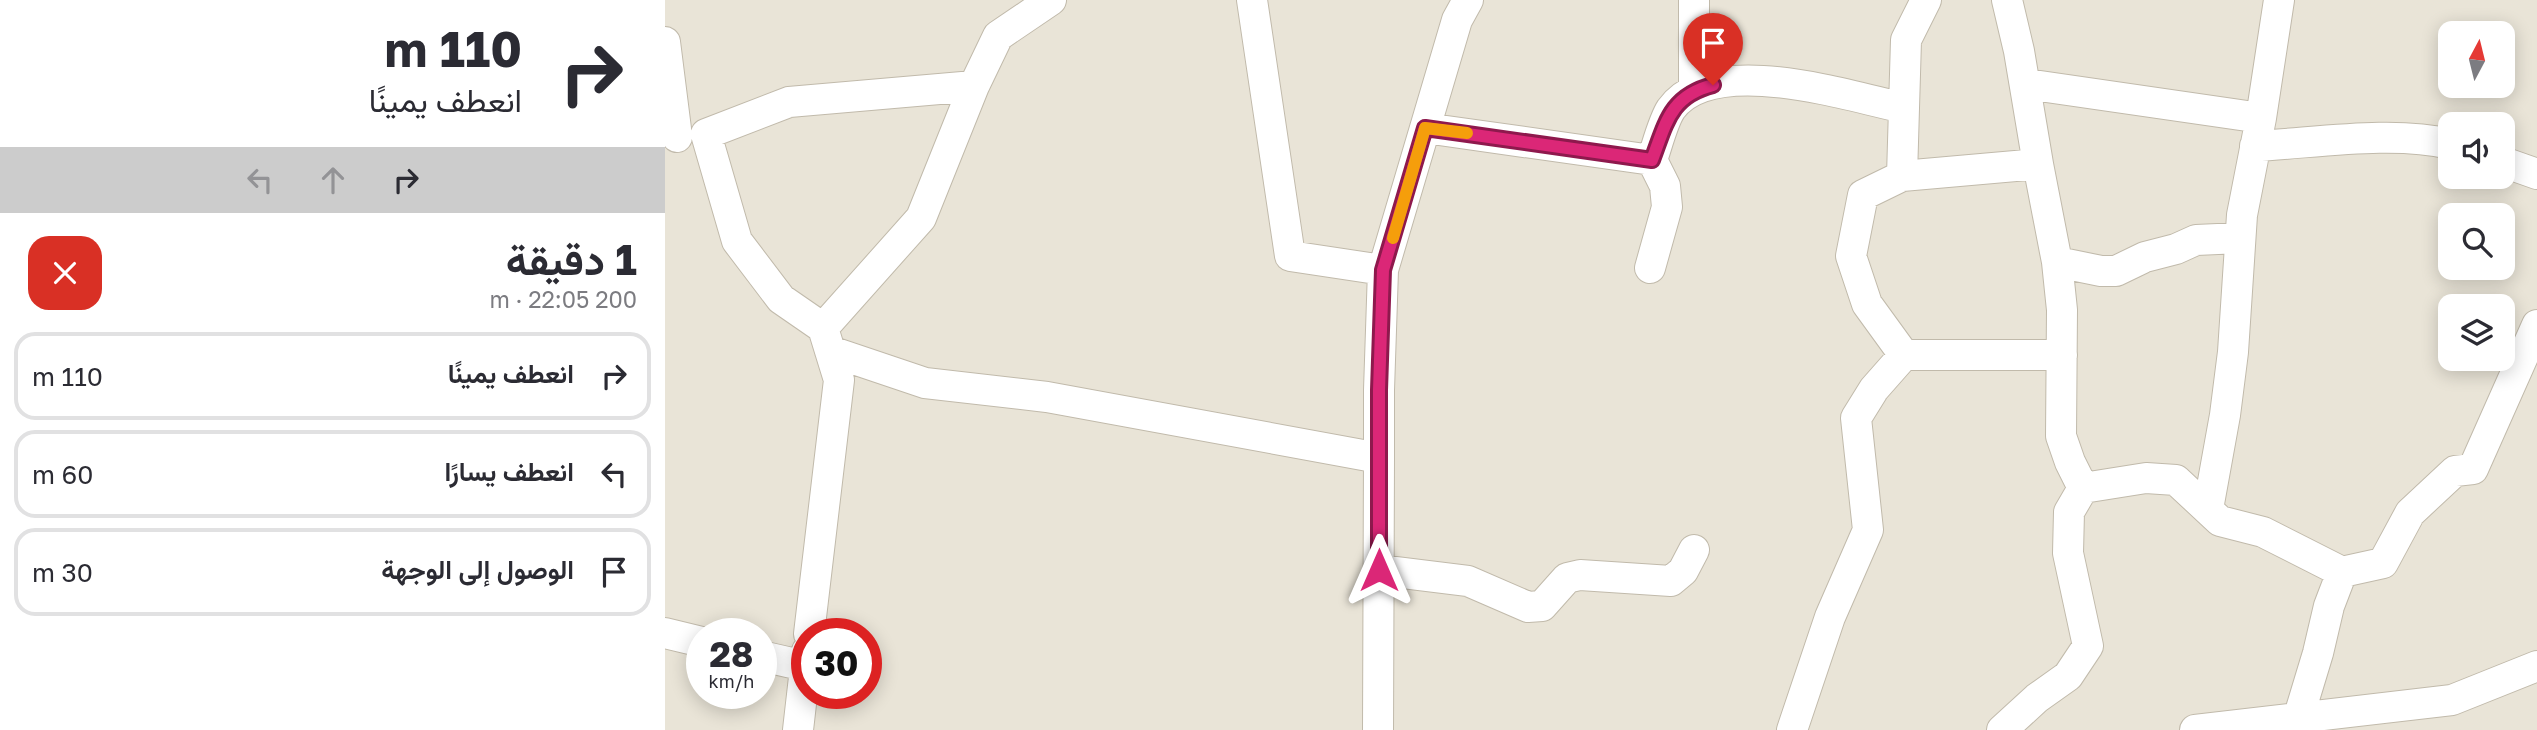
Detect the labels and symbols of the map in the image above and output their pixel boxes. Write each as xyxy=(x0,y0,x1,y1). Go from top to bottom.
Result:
pin xyxy=(1683,13,1743,85)
north arrow xyxy=(2438,21,2515,98)
position arrow xyxy=(1342,533,1416,607)
speed limit sign: 30 xyxy=(791,618,882,709)

